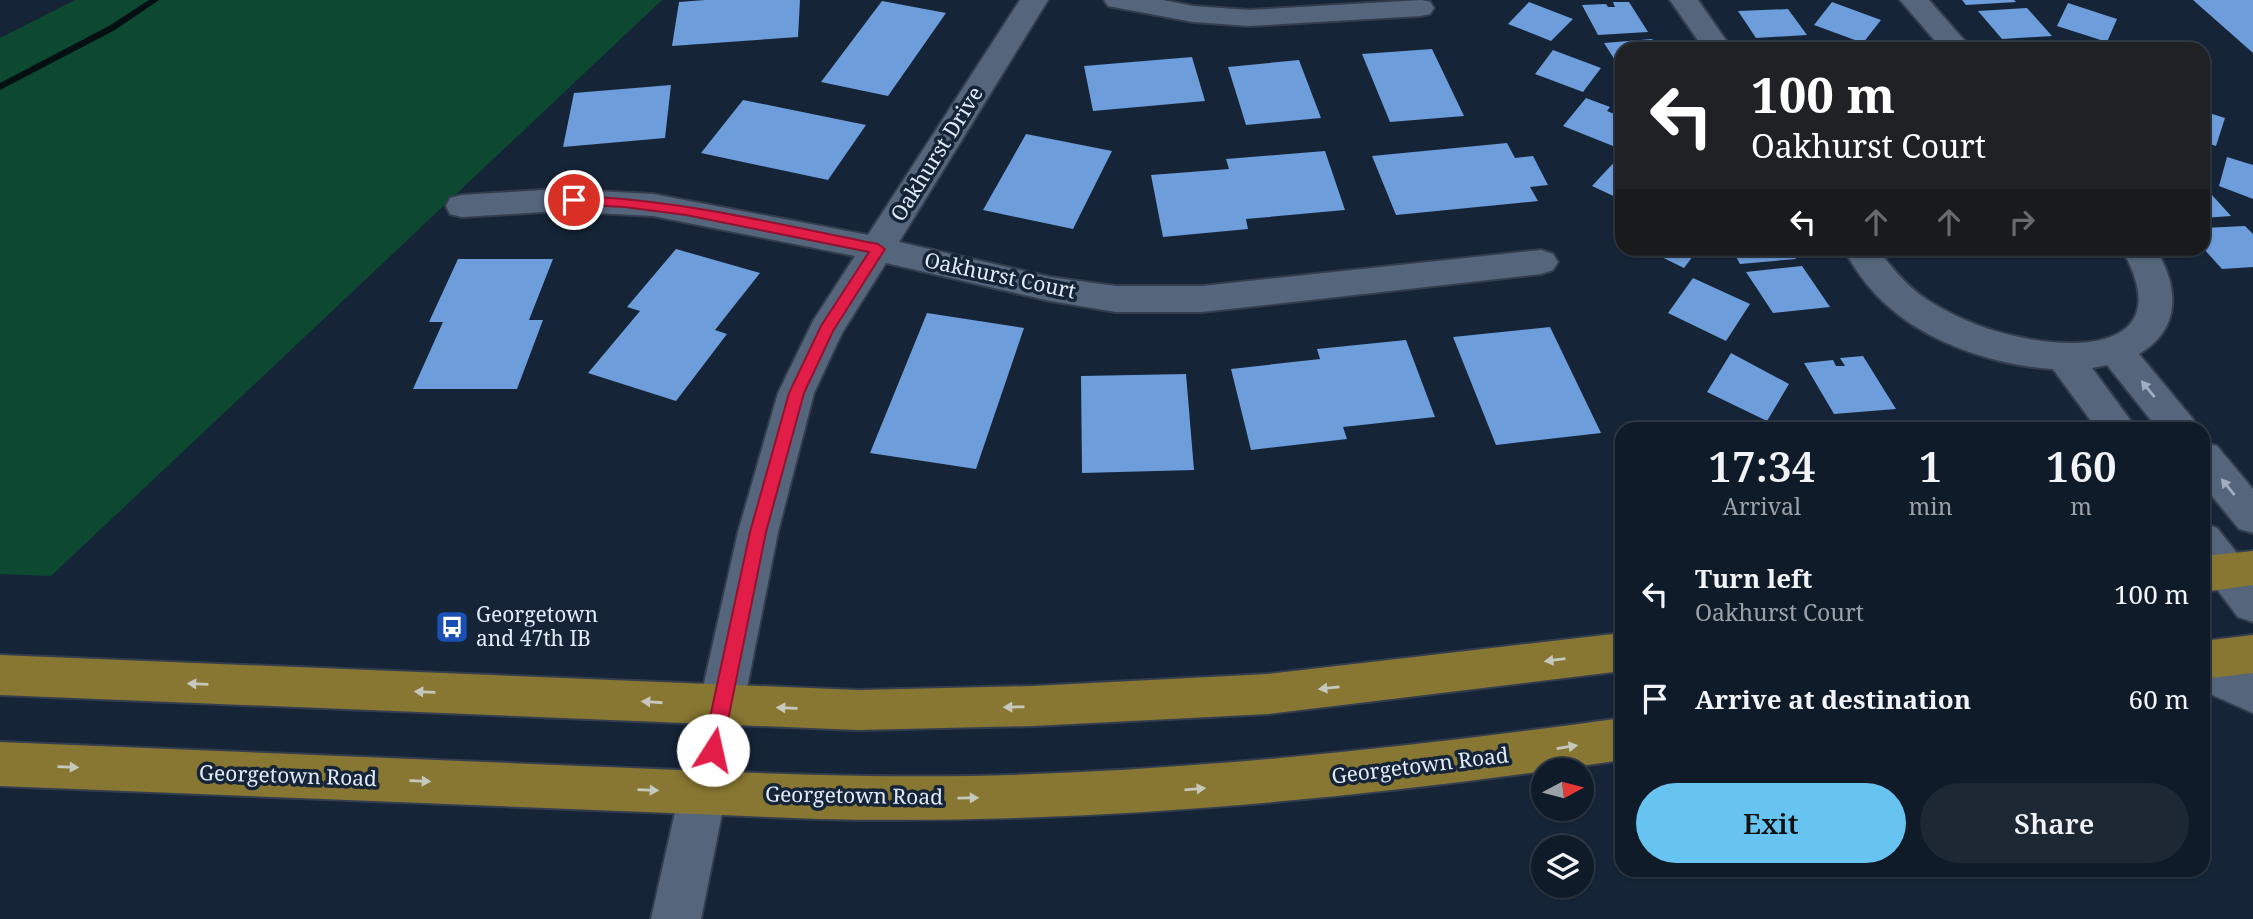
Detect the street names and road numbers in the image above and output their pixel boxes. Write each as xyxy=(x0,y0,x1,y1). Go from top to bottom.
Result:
street label: Oakhurst Drive xyxy=(884,81,989,226)
street label: Oakhurst Court xyxy=(922,245,1079,305)
street label: Georgetown Road xyxy=(1330,740,1510,790)
street label: Georgetown Road xyxy=(199,758,378,792)
street label: Georgetown Road xyxy=(765,779,943,811)

